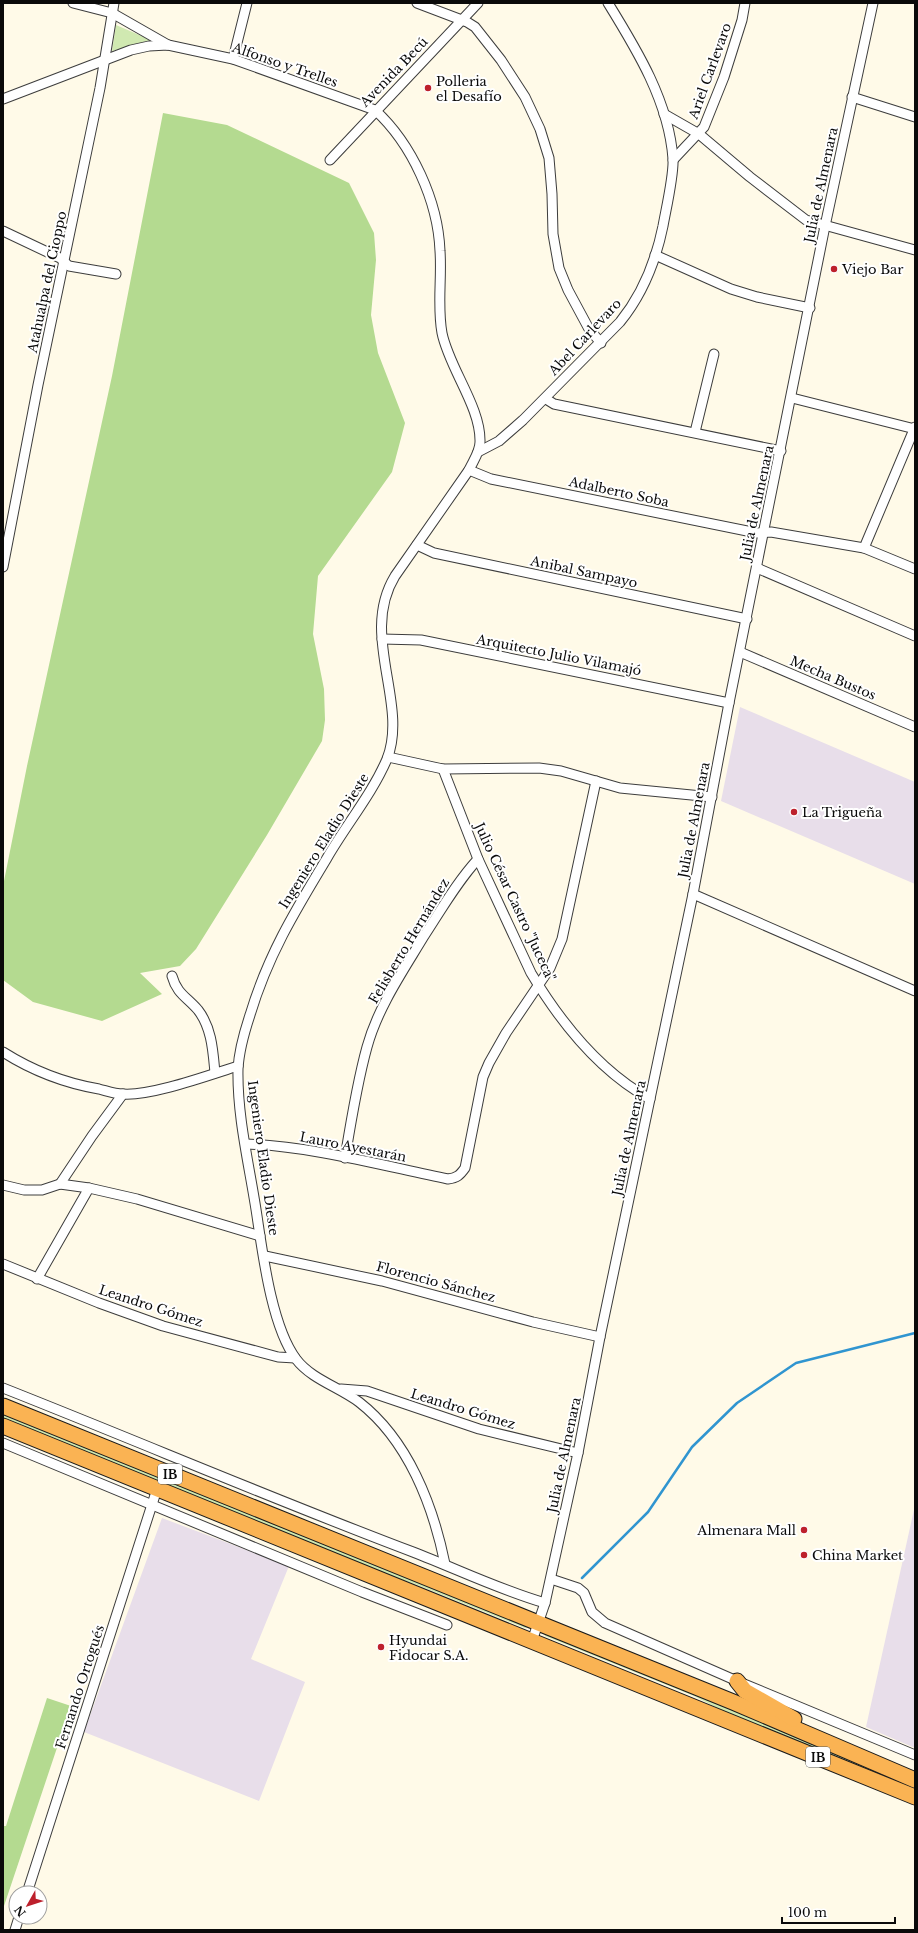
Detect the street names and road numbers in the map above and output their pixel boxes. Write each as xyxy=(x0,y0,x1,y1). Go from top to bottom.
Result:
street label: Ariel Carlevaro xyxy=(684,21,735,122)
street label: Avenida Becú xyxy=(356,33,432,111)
street label: Alfonso y Trelles xyxy=(229,39,340,91)
street label: Julia de Almenara xyxy=(800,125,842,246)
street label: Atahualpa del Cioppo xyxy=(23,210,70,355)
street label: Abel Carlevaro xyxy=(544,295,625,380)
street label: Julia de Almenara xyxy=(736,443,778,564)
street label: Adalberto Soba xyxy=(566,473,671,511)
street label: Anibal Sampayo xyxy=(528,552,639,592)
street label: Arquitecto Julio Vilamajó xyxy=(474,630,643,679)
street label: Mecha Bustos xyxy=(787,652,879,704)
street label: Julia de Almenara xyxy=(674,760,714,881)
street label: Ingeniero Eladio Dieste xyxy=(275,770,373,912)
street label: Julio César Castro "Juceca" xyxy=(470,818,559,984)
street label: Felisberto Hernández xyxy=(365,875,453,1007)
street label: Julia de Almenara xyxy=(608,1078,650,1199)
street label: Ingeniero Eladio Dieste xyxy=(244,1079,282,1237)
street label: Lauro Ayestarán xyxy=(298,1128,408,1166)
street label: Florencio Sánchez xyxy=(375,1258,497,1306)
street label: Leandro Gómez xyxy=(97,1281,205,1331)
street label: Leandro Gómez xyxy=(409,1385,517,1433)
street label: Julia de Almenara xyxy=(543,1395,585,1516)
road number: IB xyxy=(158,1464,182,1484)
street label: Fernando Ortogués xyxy=(52,1623,108,1751)
road number: IB xyxy=(806,1747,830,1767)

